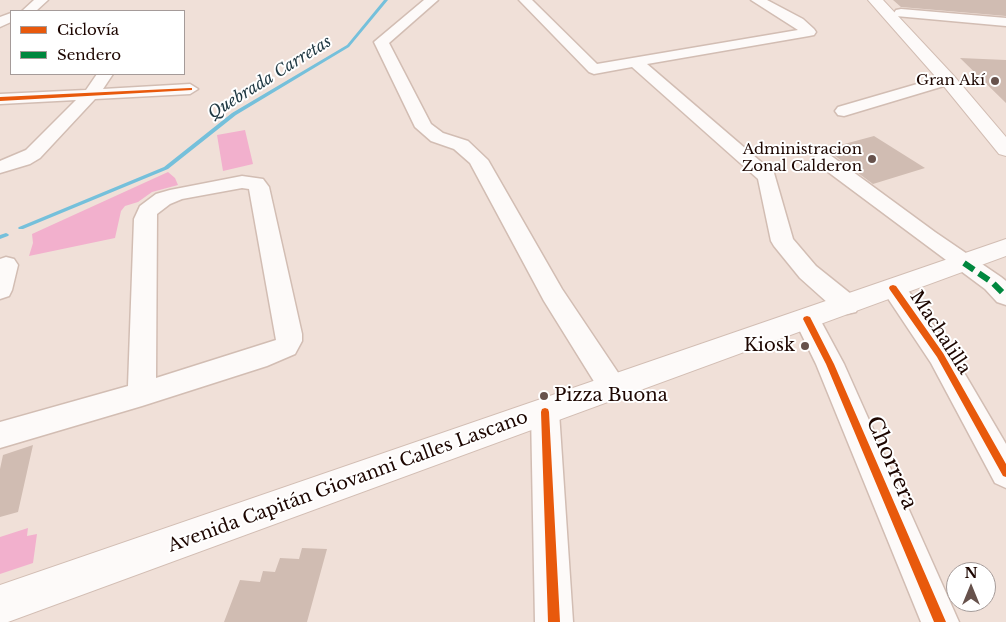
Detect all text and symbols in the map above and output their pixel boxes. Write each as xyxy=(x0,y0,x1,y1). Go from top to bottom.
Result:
legend xyxy=(10,10,185,75)
text: Ciclovía xyxy=(57,20,119,39)
water label: Quebrada Carretas xyxy=(205,32,335,124)
text: Sendero xyxy=(57,45,121,64)
place label: Gran Akí xyxy=(916,72,985,90)
marker: Gran Akí xyxy=(989,75,1001,87)
place label: Administracion Zonal Calderon xyxy=(742,141,862,176)
marker: Administracion Zonal Calderon xyxy=(866,153,878,165)
street label: Machalilla xyxy=(905,287,975,379)
place label: Kiosk xyxy=(744,335,795,357)
marker: Kiosk xyxy=(799,340,811,352)
place label: Pizza Buona xyxy=(554,385,668,407)
marker: Pizza Buona xyxy=(538,390,550,402)
street label: Avenida Capitán Giovanni Calles Lascano xyxy=(165,407,531,557)
street label: Chorrera xyxy=(860,413,922,513)
north arrow xyxy=(946,562,996,612)
text: N xyxy=(964,564,978,582)

